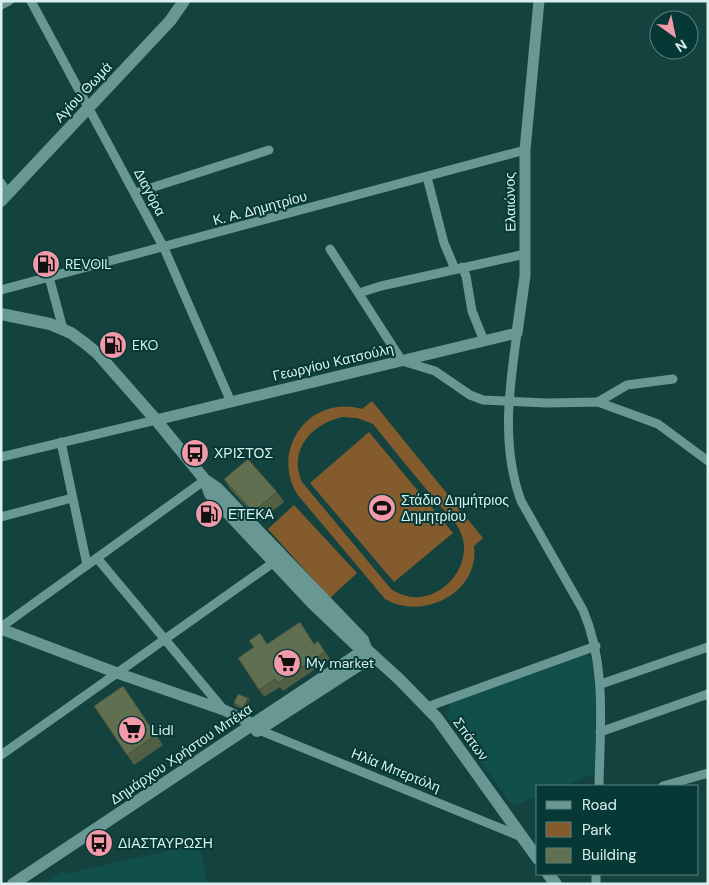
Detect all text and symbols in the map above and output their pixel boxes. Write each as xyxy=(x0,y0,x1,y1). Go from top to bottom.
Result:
north arrow xyxy=(649,10,699,60)
text: N xyxy=(672,36,690,56)
street label: Αγίου Θωμά xyxy=(50,58,116,126)
street label: Διαγόρα xyxy=(130,165,170,219)
street label: Ελαιώνος xyxy=(500,172,520,232)
street label: Κ. Α. Δημητρίου xyxy=(211,187,309,229)
fuel station icon: REVOIL xyxy=(31,249,61,279)
place label: REVOIL xyxy=(65,255,112,273)
fuel station icon: EKO xyxy=(98,330,128,360)
place label: EKO xyxy=(132,336,159,354)
street label: Γεωργίου Κατσούλη xyxy=(271,339,395,385)
bus stop icon: ΧΡΙΣΤΟΣ xyxy=(180,438,210,468)
place label: ΧΡΙΣΤΟΣ xyxy=(214,444,273,462)
place label: Στάδιο Δημήτριος Δημητρίου xyxy=(401,491,509,525)
sports icon: Στάδιο Δημήτριος Δημητρίου xyxy=(367,493,397,523)
fuel station icon: ΕΤΕΚΑ xyxy=(194,499,224,529)
place label: ΕΤΕΚΑ xyxy=(228,505,275,523)
supermarket icon: My market xyxy=(272,648,302,678)
place label: My market xyxy=(306,654,374,672)
street label: Δημάρχου Χρήστου Μπέκα xyxy=(107,700,255,808)
street label: Σπάτων xyxy=(449,714,493,764)
supermarket icon: Lidl xyxy=(117,715,147,745)
place label: Lidl xyxy=(151,721,174,739)
street label: Ηλία Μπερτόλη xyxy=(349,744,443,796)
legend xyxy=(536,785,699,875)
text: Road xyxy=(582,795,617,815)
text: Park xyxy=(582,820,612,840)
bus stop icon: ΔΙΑΣΤΑΥΡΩΣΗ xyxy=(84,828,114,858)
place label: ΔΙΑΣΤΑΥΡΩΣΗ xyxy=(118,834,213,852)
text: Building xyxy=(582,845,637,865)

